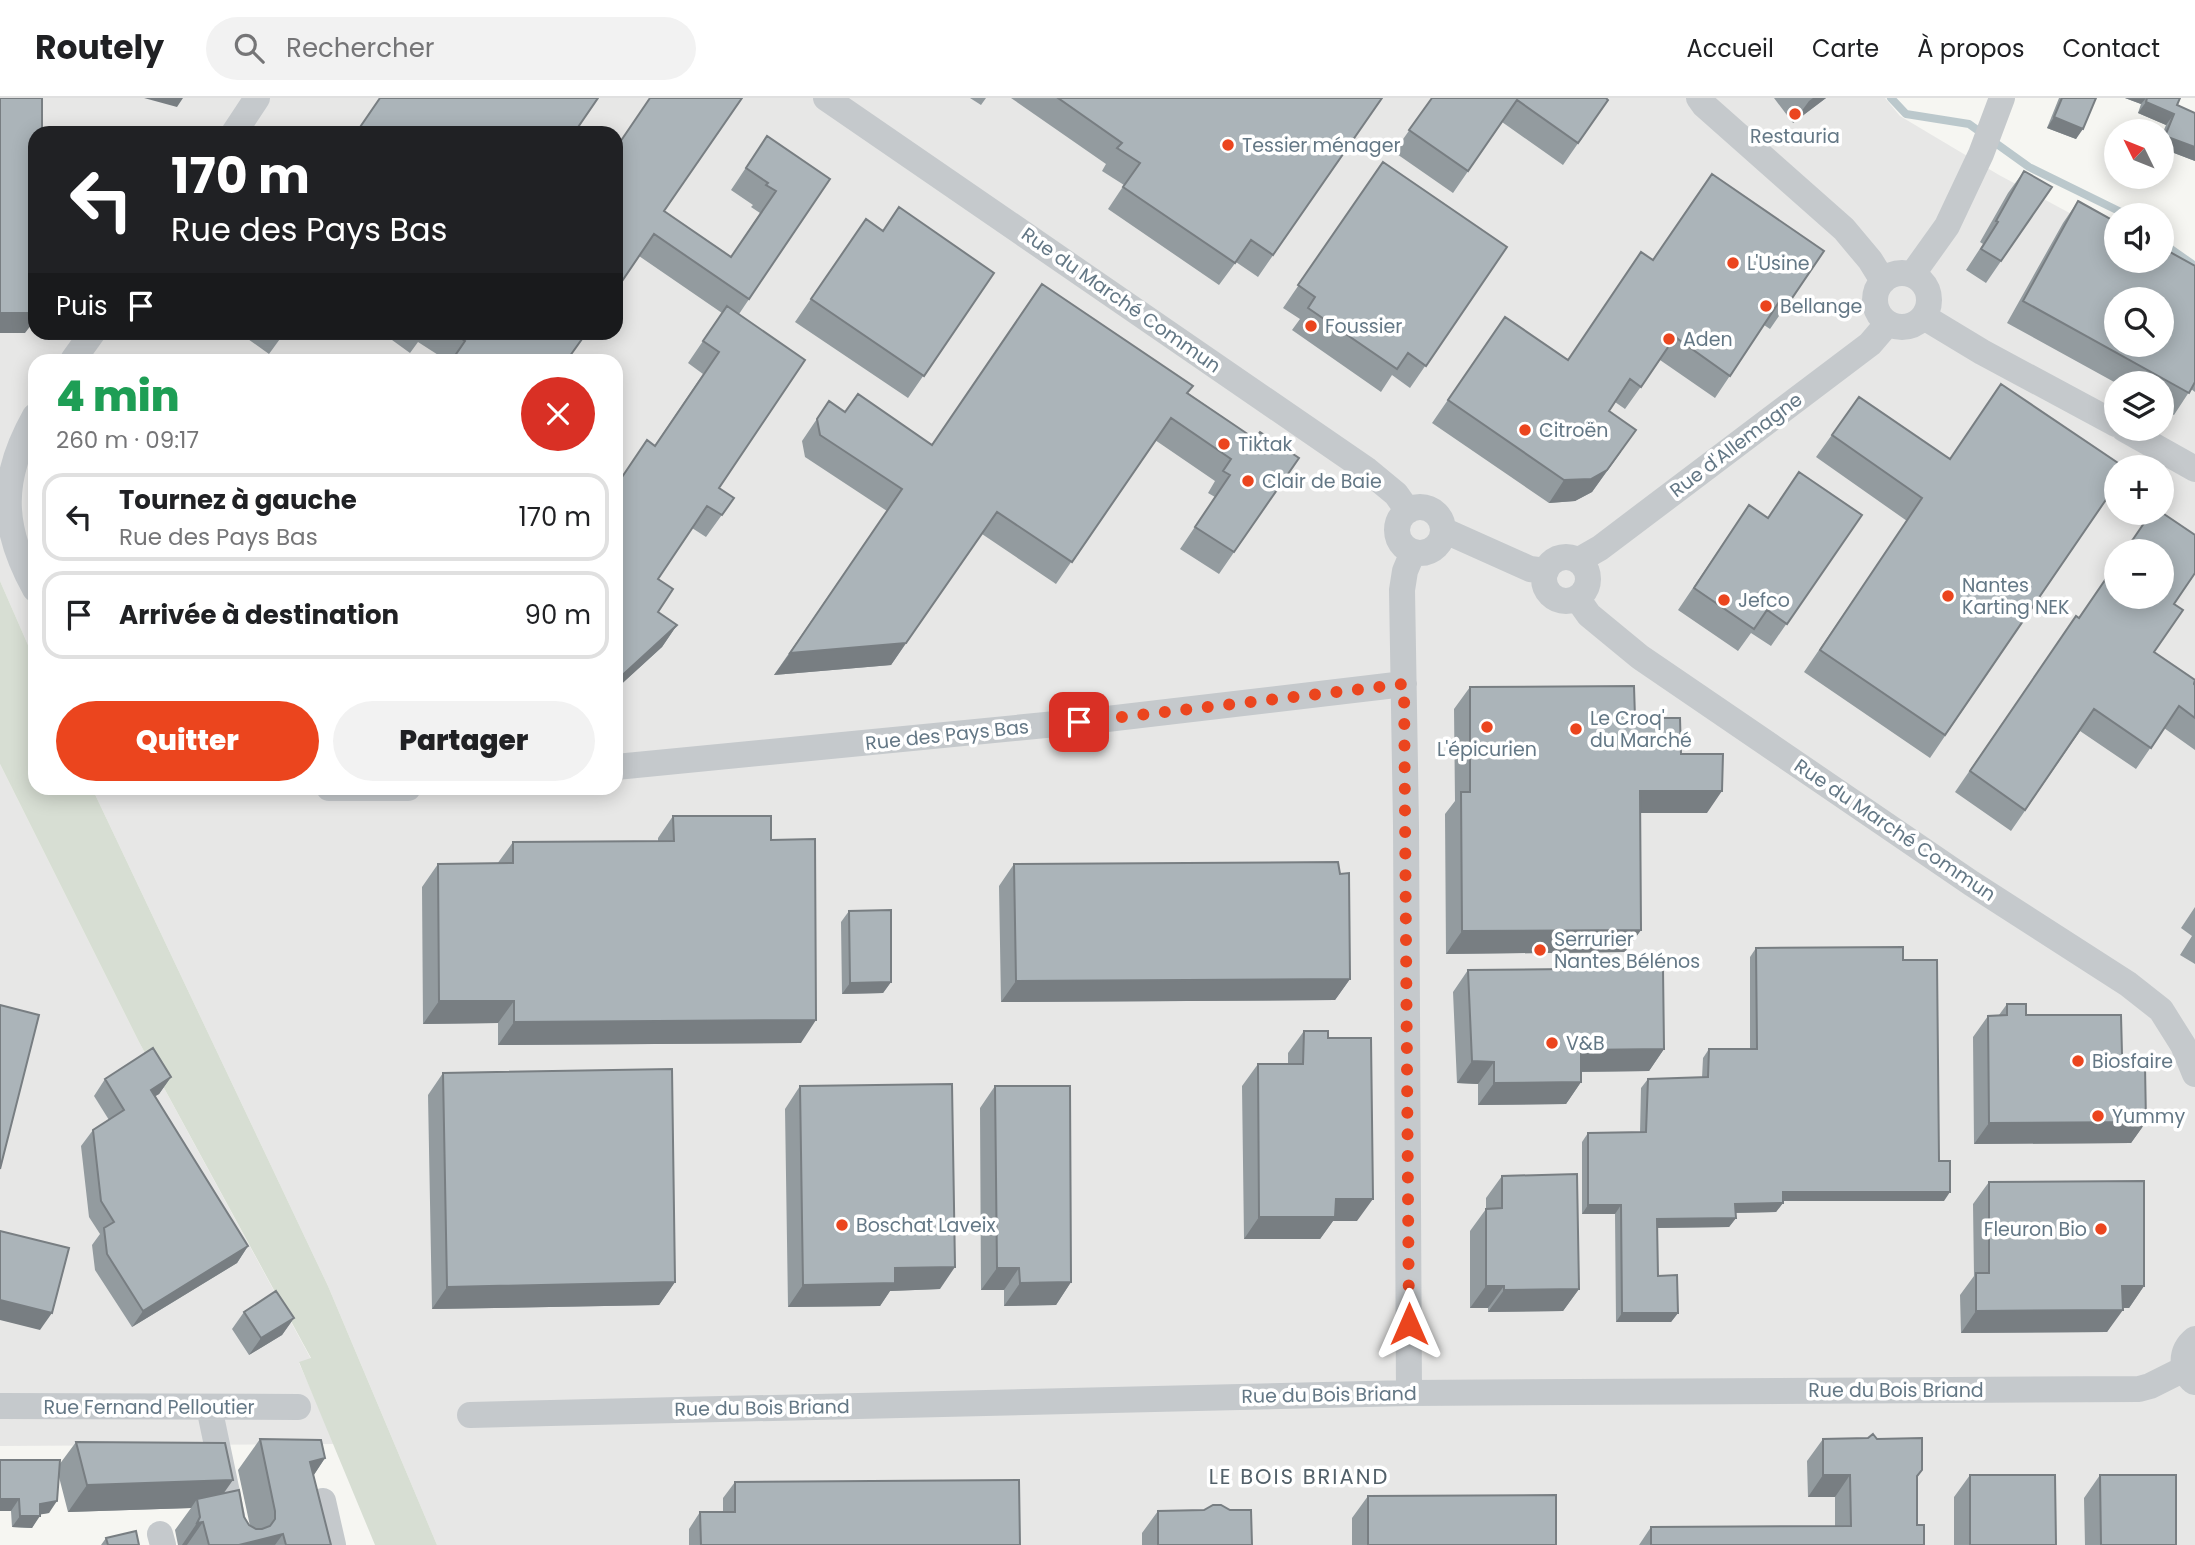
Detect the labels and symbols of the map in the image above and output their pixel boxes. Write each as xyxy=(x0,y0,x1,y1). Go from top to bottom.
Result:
marker: Restauria xyxy=(1787,106,1803,122)
north arrow xyxy=(2104,119,2174,189)
place label: Restauria xyxy=(1750,123,1840,150)
place label: Tessier ménager xyxy=(1242,132,1401,159)
marker: Tessier ménager xyxy=(1220,137,1236,153)
street label: Rue du Marché Commun xyxy=(1016,221,1226,379)
place label: L'Usine xyxy=(1747,250,1810,277)
marker: L'Usine xyxy=(1725,255,1741,271)
place label: Bellange xyxy=(1780,293,1862,320)
marker: Bellange xyxy=(1758,298,1774,314)
place label: Foussier xyxy=(1325,313,1402,340)
marker: Foussier xyxy=(1303,318,1319,334)
place label: Aden xyxy=(1683,326,1733,353)
marker: Aden xyxy=(1661,331,1677,347)
street label: Rue d'Allemagne xyxy=(1664,386,1808,504)
place label: Citroën xyxy=(1539,417,1608,444)
marker: Citroën xyxy=(1517,422,1533,438)
place label: Tiktak xyxy=(1238,431,1292,458)
marker: Tiktak xyxy=(1216,436,1232,452)
place label: Clair de Baie xyxy=(1262,468,1382,495)
marker: Clair de Baie xyxy=(1240,473,1256,489)
place label: Nantes Karting NEK xyxy=(1962,572,2069,621)
place label: Jefco xyxy=(1738,587,1790,614)
marker: Nantes Karting NEK xyxy=(1940,588,1956,604)
marker: Jefco xyxy=(1716,592,1732,608)
pin xyxy=(1049,692,1109,752)
place label: Le Croq' du Marché xyxy=(1590,705,1692,754)
street label: Rue des Pays Bas xyxy=(864,713,1030,757)
marker: L'épicurien xyxy=(1479,719,1495,735)
marker: Le Croq' du Marché xyxy=(1568,721,1584,737)
place label: L'épicurien xyxy=(1437,736,1537,763)
street label: Rue du Marché Commun xyxy=(1789,752,2001,908)
place label: Serrurier Nantes Bélénos xyxy=(1554,926,1700,975)
marker: Serrurier Nantes Bélénos xyxy=(1532,942,1548,958)
place label: V&B xyxy=(1566,1030,1605,1057)
marker: V&B xyxy=(1544,1035,1560,1051)
place label: Biosfaire xyxy=(2092,1048,2173,1075)
marker: Biosfaire xyxy=(2070,1053,2086,1069)
place label: Yummy xyxy=(2112,1103,2185,1130)
marker: Yummy xyxy=(2090,1108,2106,1124)
place label: Boschat Laveix xyxy=(856,1212,996,1239)
place label: Fleuron Bio xyxy=(1984,1216,2087,1243)
marker: Boschat Laveix xyxy=(834,1217,850,1233)
marker: Fleuron Bio xyxy=(2093,1221,2109,1237)
position arrow xyxy=(1372,1287,1446,1361)
street label: Rue du Bois Briand xyxy=(1808,1377,1984,1404)
street label: Rue du Bois Briand xyxy=(1241,1380,1417,1410)
street label: Rue du Bois Briand xyxy=(674,1393,850,1423)
street label: Rue Fernand Pelloutier xyxy=(44,1394,255,1421)
district label: LE BOIS BRIAND xyxy=(1209,1462,1389,1491)

